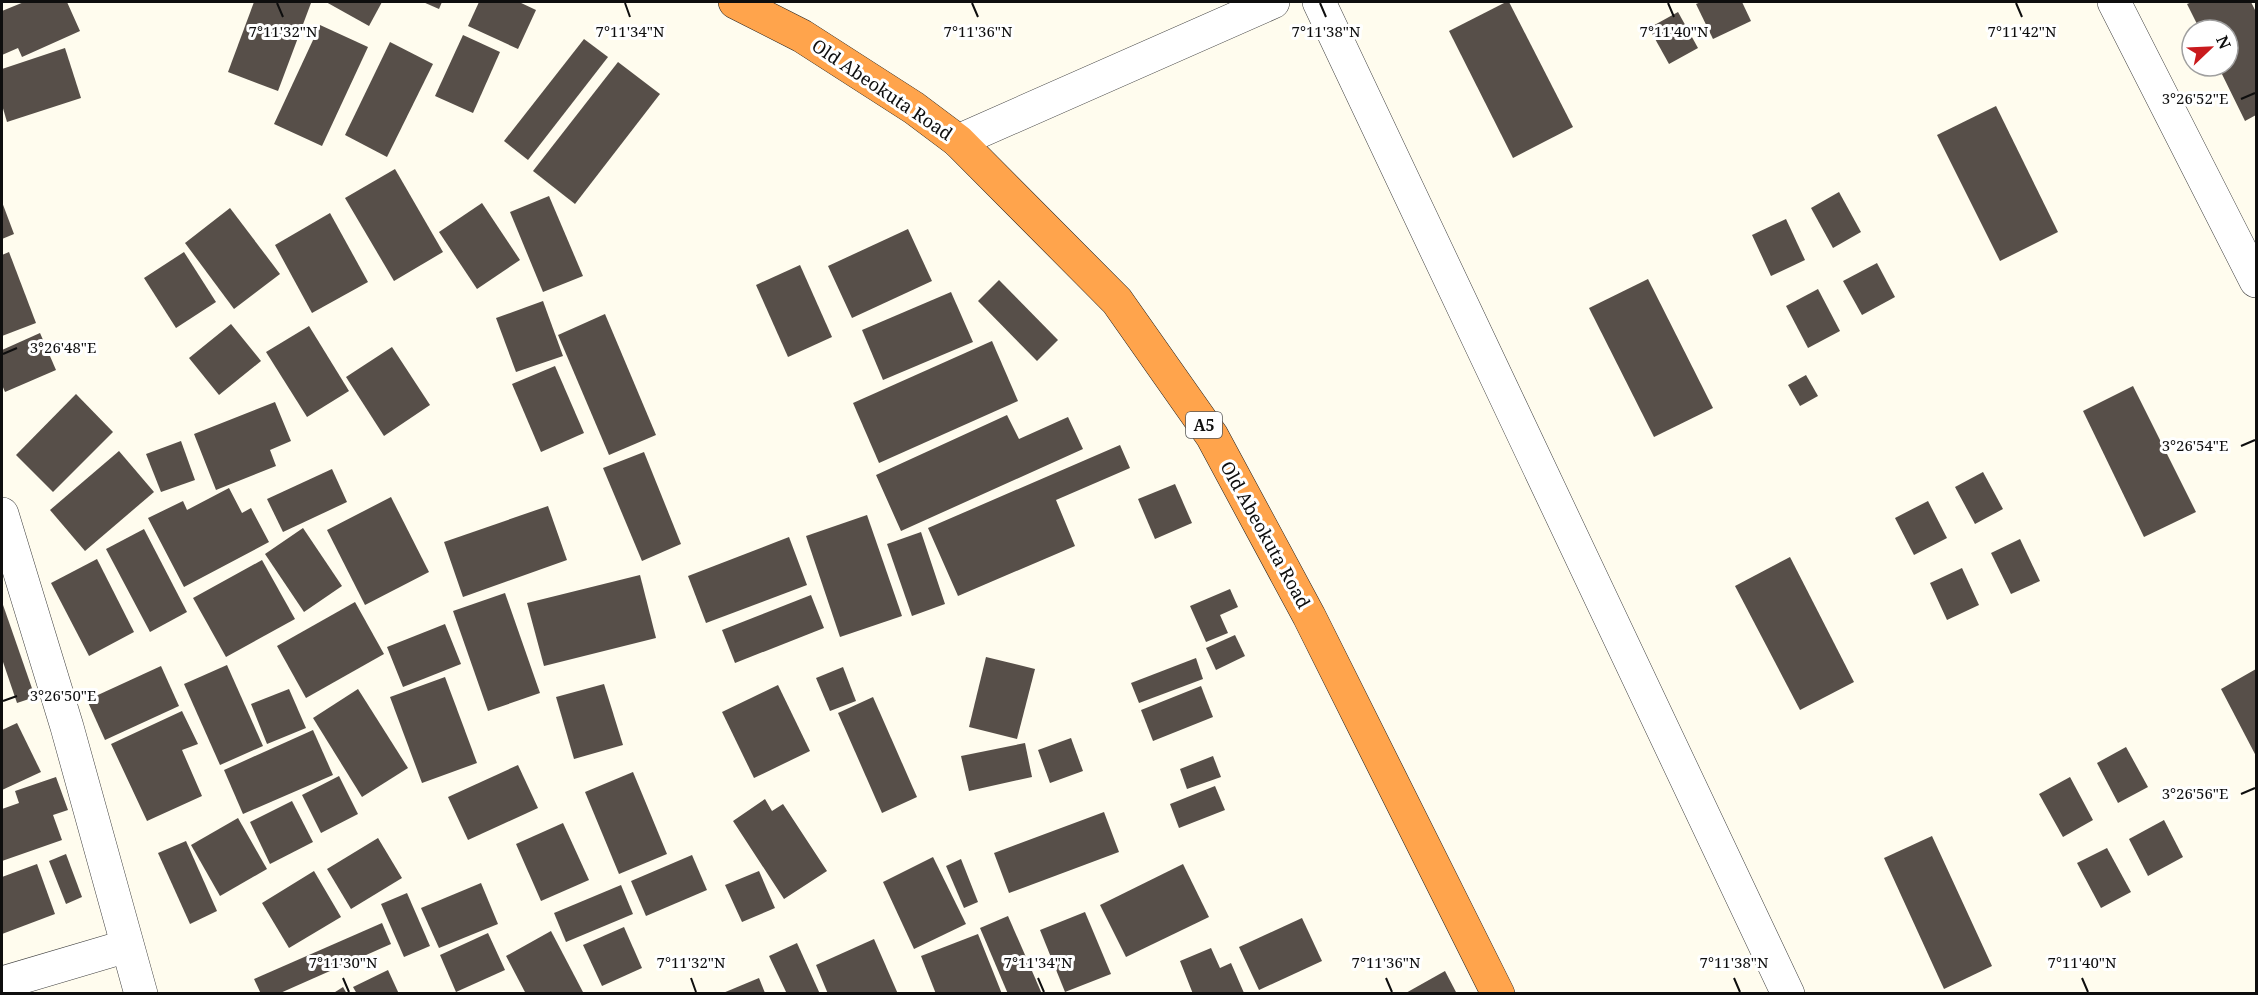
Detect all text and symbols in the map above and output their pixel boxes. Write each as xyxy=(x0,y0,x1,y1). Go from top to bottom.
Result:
north arrow xyxy=(2180,18,2240,78)
text: 7°11'32"N xyxy=(249,21,318,41)
text: 7°11'34"N xyxy=(596,21,665,41)
text: 7°11'36"N xyxy=(944,21,1013,41)
text: 7°11'38"N xyxy=(1292,21,1361,41)
text: 7°11'40"N xyxy=(1640,21,1709,41)
text: 7°11'42"N xyxy=(1988,21,2057,41)
text: N xyxy=(2211,32,2237,53)
street label: Old Abeokuta Road xyxy=(807,33,958,145)
text: 3°26'52"E xyxy=(2162,88,2228,108)
text: 3°26'48"E xyxy=(30,337,96,357)
road number: A5 xyxy=(1186,412,1222,438)
text: 3°26'54"E xyxy=(2162,435,2228,455)
street label: Old Abeokuta Road xyxy=(1215,457,1316,612)
text: 3°26'50"E xyxy=(30,685,96,705)
text: 3°26'56"E xyxy=(2162,783,2228,803)
text: 7°11'30"N xyxy=(309,952,378,972)
text: 7°11'32"N xyxy=(657,952,726,972)
text: 7°11'34"N xyxy=(1004,952,1073,972)
text: 7°11'36"N xyxy=(1352,952,1421,972)
text: 7°11'38"N xyxy=(1700,952,1769,972)
text: 7°11'40"N xyxy=(2048,952,2117,972)

